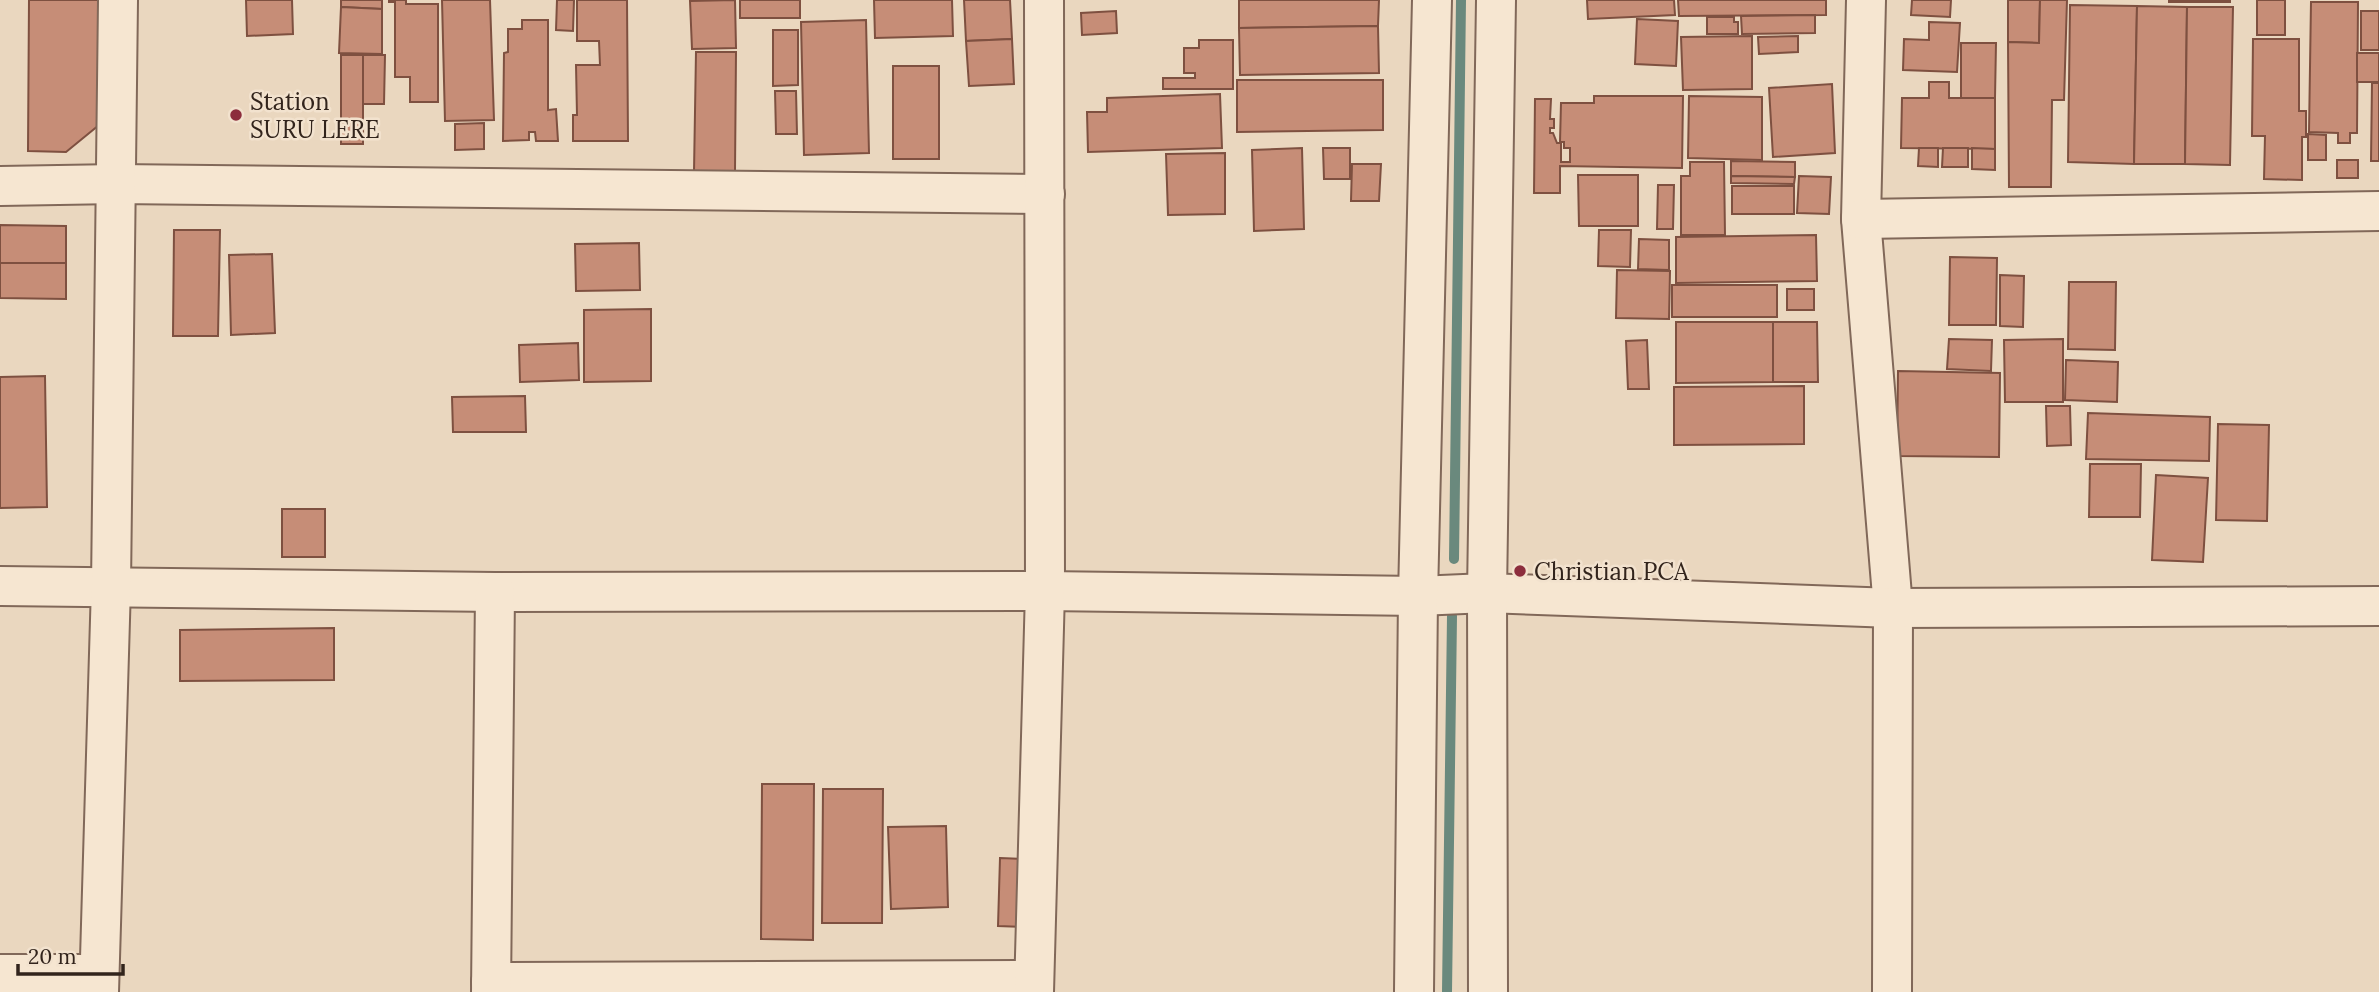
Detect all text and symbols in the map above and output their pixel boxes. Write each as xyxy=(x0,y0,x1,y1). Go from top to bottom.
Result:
place label: Station SURU LERE xyxy=(250,86,380,145)
marker: Station SURU LERE xyxy=(228,107,244,123)
place label: Christian PCA xyxy=(1534,556,1690,587)
marker: Christian PCA xyxy=(1512,563,1528,579)
scale bar xyxy=(18,932,122,976)
text: 20 m xyxy=(28,943,77,970)

